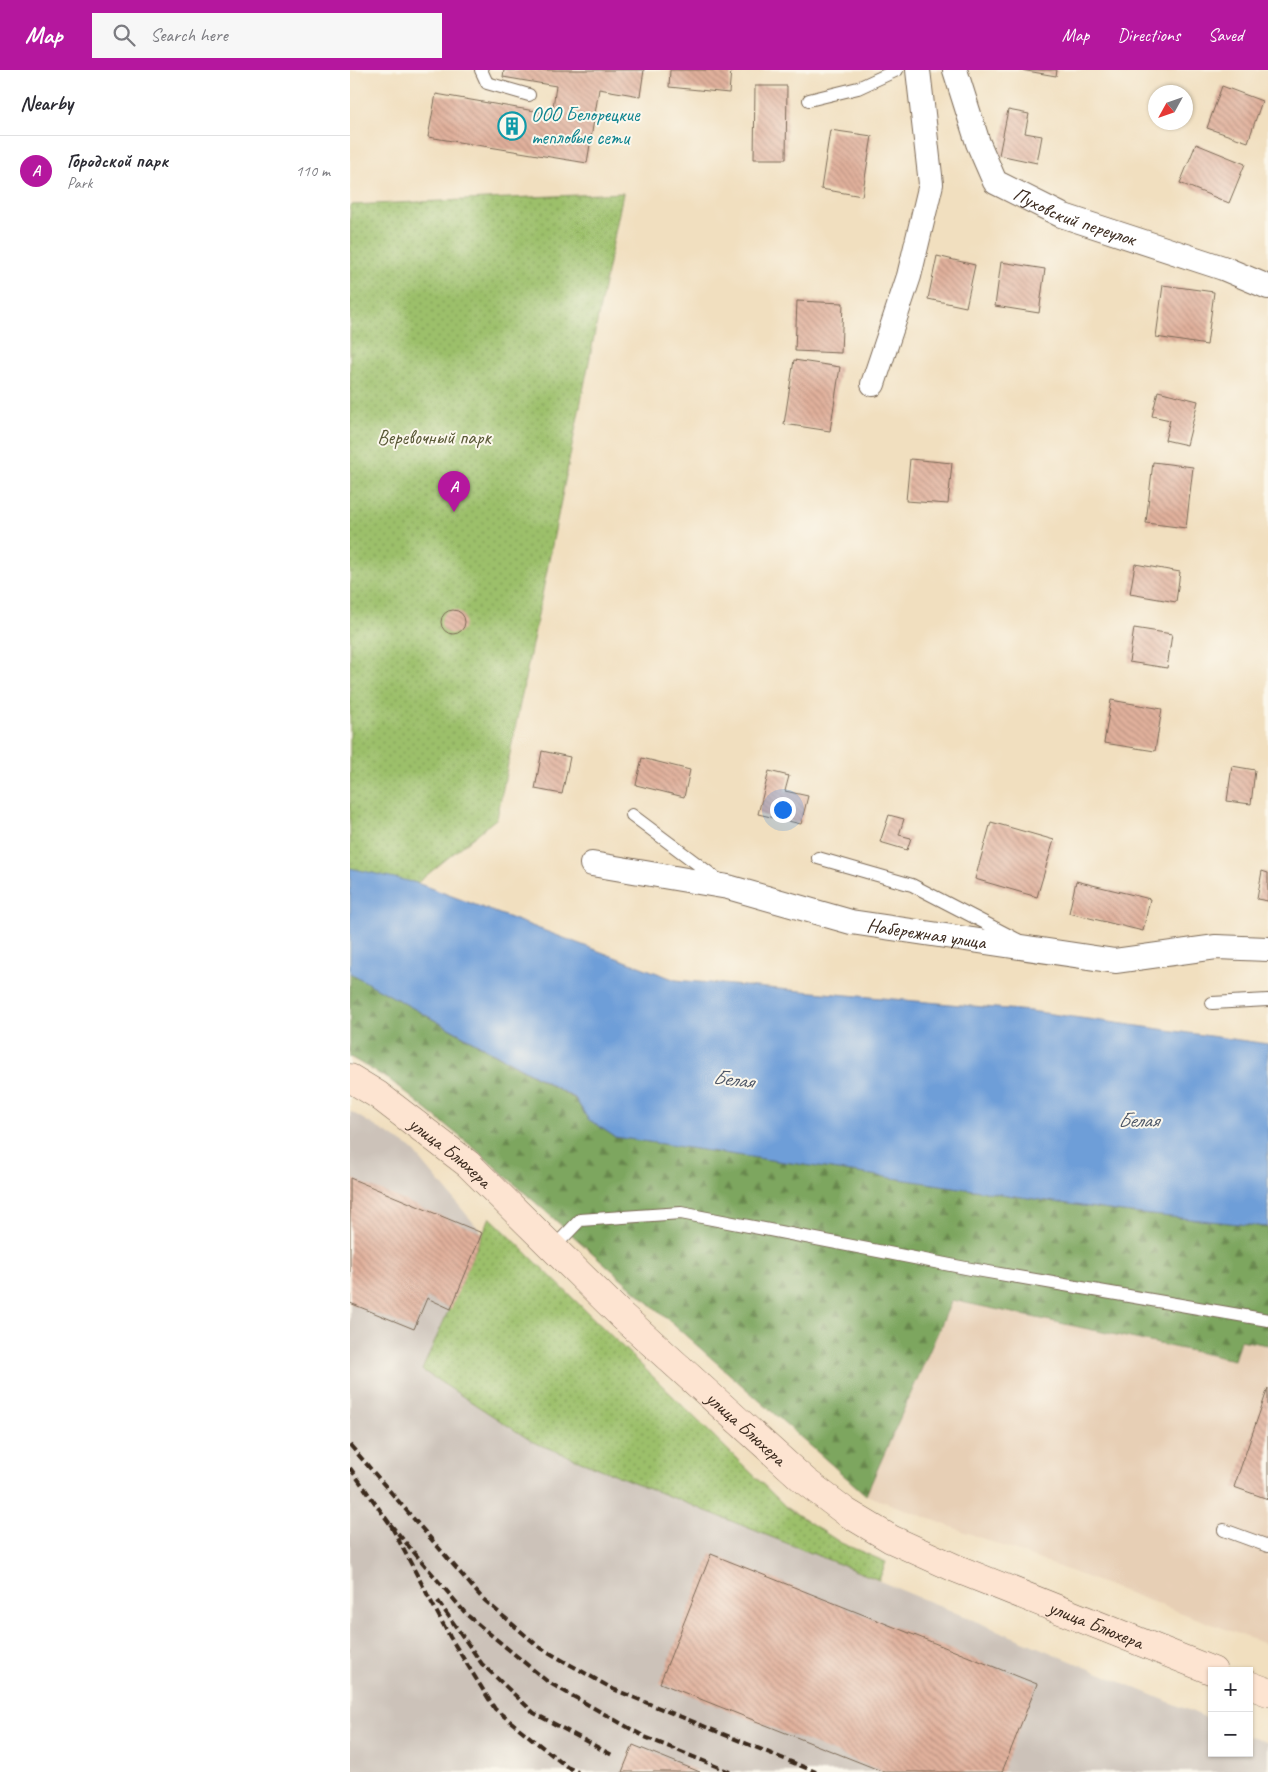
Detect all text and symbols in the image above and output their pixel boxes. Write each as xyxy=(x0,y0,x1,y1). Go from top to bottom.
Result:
search box xyxy=(92,13,442,58)
text: Map xyxy=(25,20,62,50)
icon: search xyxy=(110,21,138,49)
text: Search here xyxy=(150,23,228,47)
text: Map xyxy=(1062,24,1089,46)
text: Directions xyxy=(1117,24,1180,46)
text: Saved xyxy=(1208,24,1243,46)
north arrow xyxy=(1148,85,1193,130)
text: Nearby xyxy=(20,90,73,116)
place label: ООО Белорецкие тепловые сети xyxy=(531,102,641,150)
building icon: ООО Белорецкие тепловые сети xyxy=(497,111,527,141)
text: Городской парк xyxy=(67,149,168,173)
text: A xyxy=(32,161,40,181)
text: 110 m xyxy=(296,161,330,181)
text: Park xyxy=(67,173,92,193)
street label: Пуховский переулок xyxy=(1009,181,1140,252)
park label: Веревочный парк xyxy=(377,425,492,450)
pin: A xyxy=(438,471,470,512)
your location xyxy=(770,797,796,823)
street label: Набережная улица xyxy=(865,912,989,955)
water label: Белая xyxy=(711,1064,758,1095)
water label: Белая xyxy=(1118,1107,1162,1133)
street label: улица Блюхера xyxy=(403,1111,498,1195)
street label: улица Блюхера xyxy=(700,1385,793,1472)
street label: улица Блюхера xyxy=(1044,1594,1148,1656)
map controls xyxy=(1208,1667,1253,1757)
button: + xyxy=(1208,1667,1253,1712)
button: − xyxy=(1208,1712,1253,1757)

